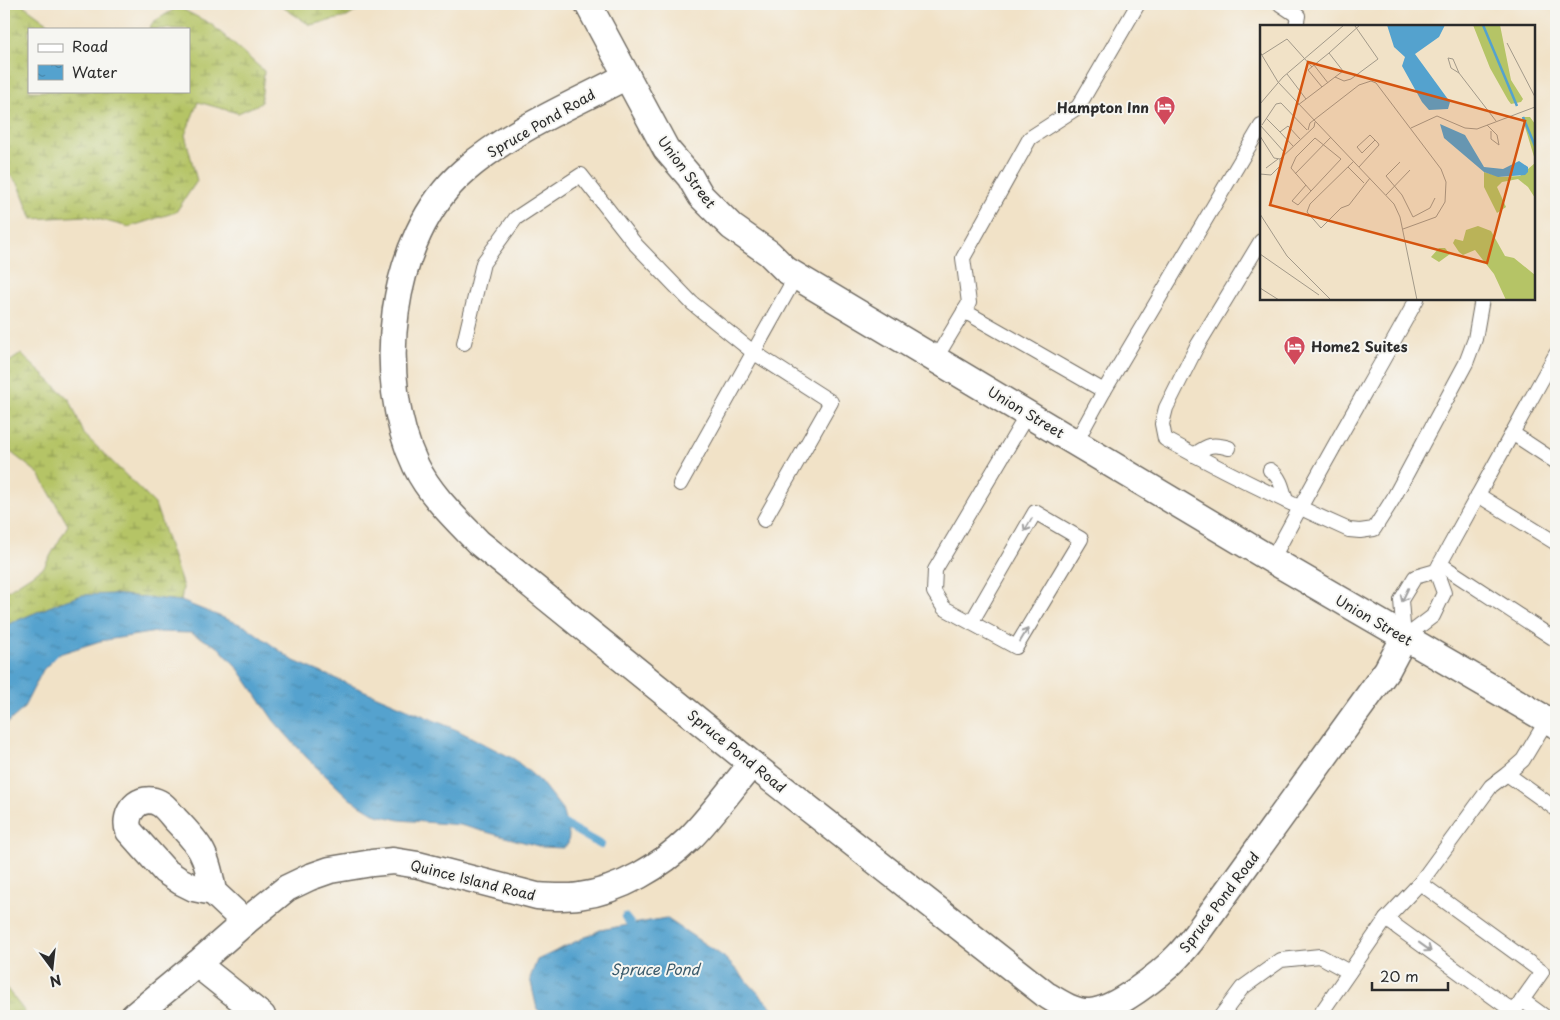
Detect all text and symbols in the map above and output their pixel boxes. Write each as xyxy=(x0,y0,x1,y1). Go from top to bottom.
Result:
inset map xyxy=(1260,25,1535,300)
legend xyxy=(28,28,190,92)
text: Road xyxy=(72,34,108,57)
text: Water xyxy=(72,60,117,83)
street label: Spruce Pond Road xyxy=(483,83,599,163)
hotel icon: Hampton Inn xyxy=(1153,95,1177,126)
place label: Hampton Inn xyxy=(1057,97,1149,118)
street label: Union Street xyxy=(653,131,721,213)
hotel icon: Home2 Suites xyxy=(1283,334,1307,365)
place label: Home2 Suites xyxy=(1311,336,1408,357)
street label: Union Street xyxy=(984,381,1069,443)
one-way arrow xyxy=(1022,517,1032,531)
one-way arrow xyxy=(1399,588,1409,603)
street label: Union Street xyxy=(1332,589,1417,651)
one-way arrow xyxy=(1019,628,1029,642)
street label: Spruce Pond Road xyxy=(683,705,791,797)
street label: Spruce Pond Road xyxy=(1174,847,1264,957)
street label: Quince Island Road xyxy=(408,854,538,906)
north arrow xyxy=(28,942,78,992)
one-way arrow xyxy=(1418,942,1431,953)
water label: Spruce Pond xyxy=(611,957,702,980)
scale bar xyxy=(1372,960,1449,992)
text: 20 m xyxy=(1380,964,1419,987)
text: N xyxy=(47,969,64,993)

